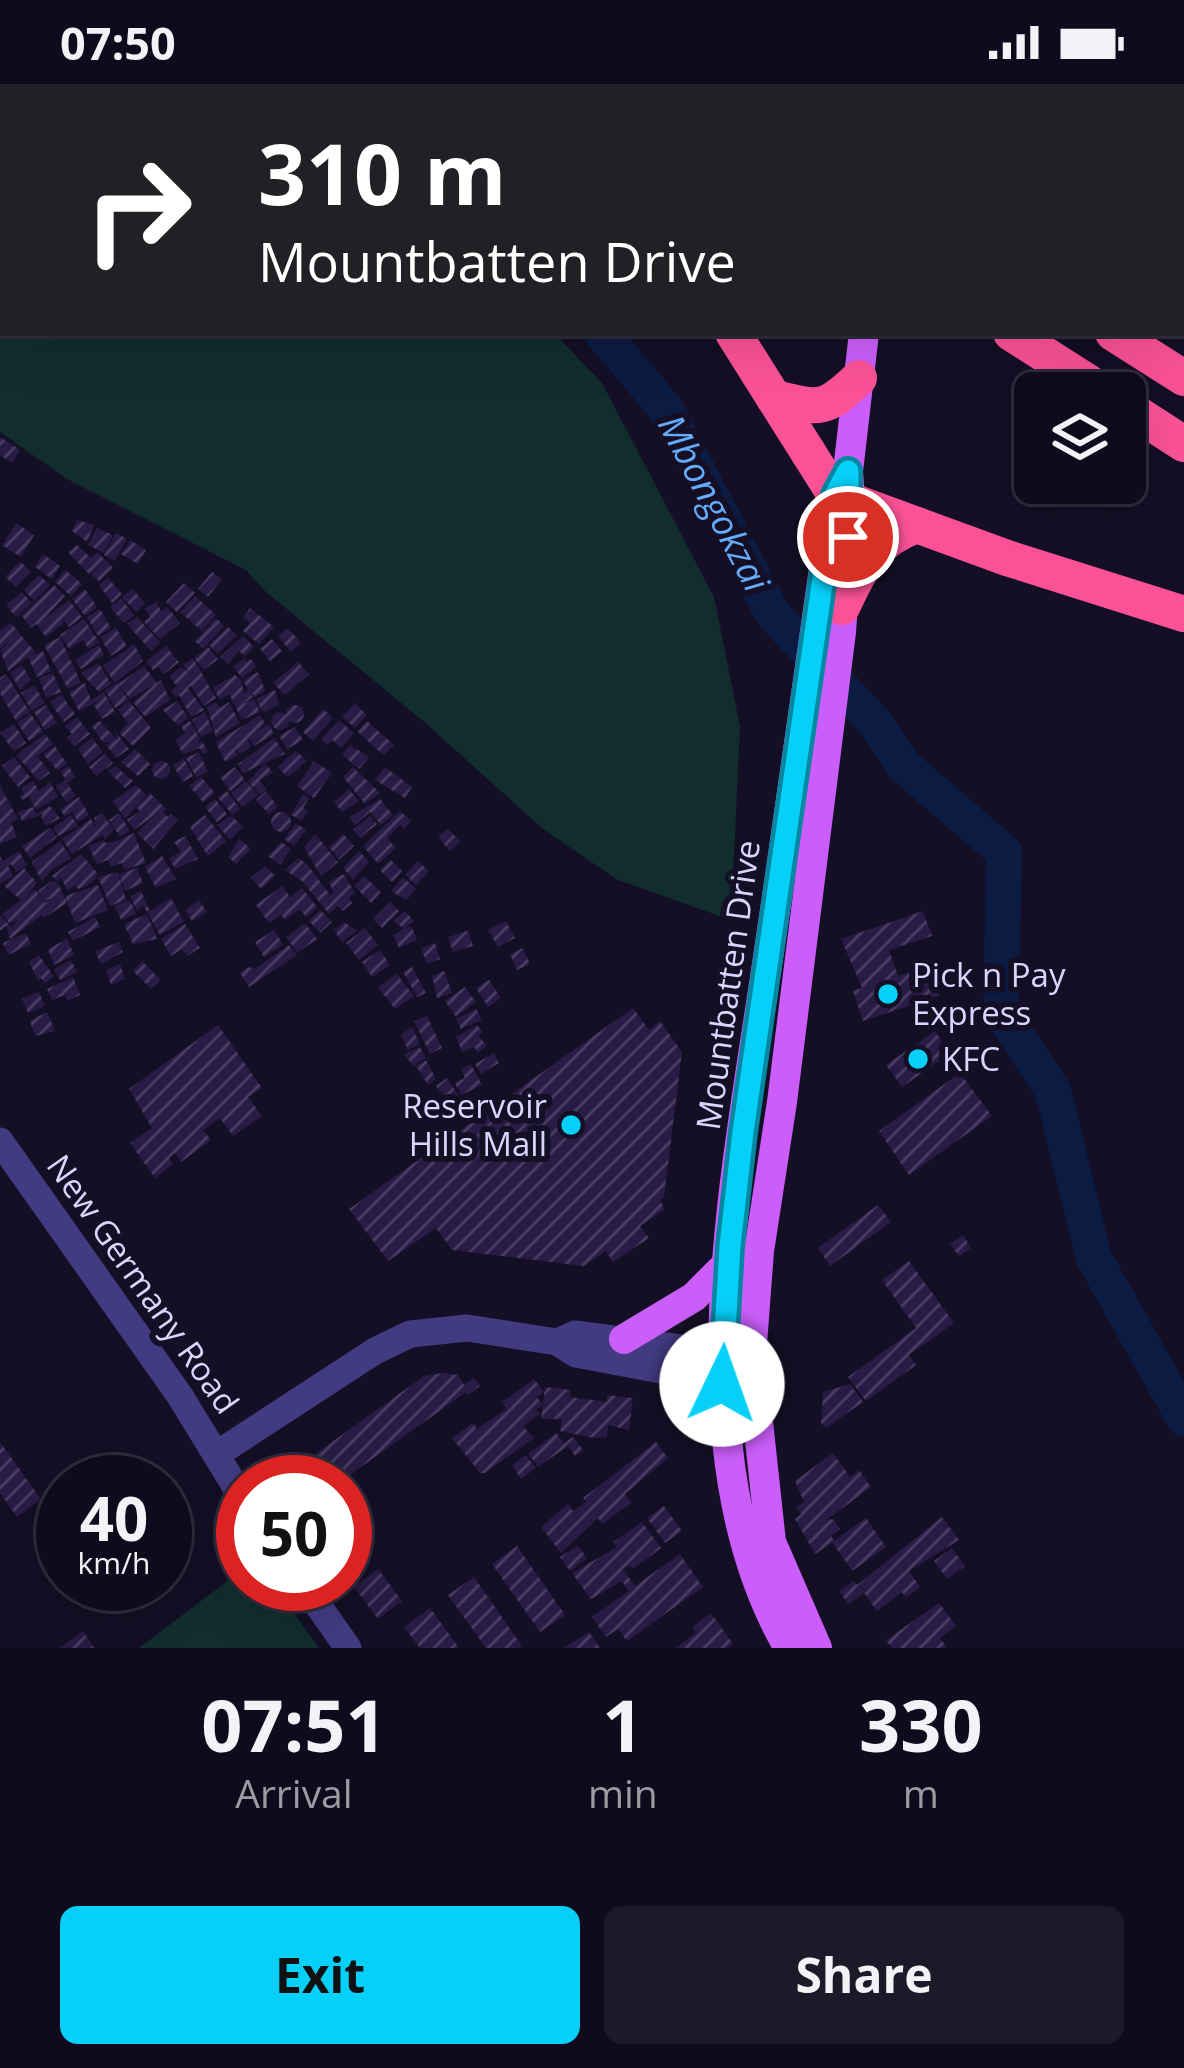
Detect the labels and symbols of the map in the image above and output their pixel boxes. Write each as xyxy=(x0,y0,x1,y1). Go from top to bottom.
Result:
water label: Mbongokzai xyxy=(647,406,782,601)
pin xyxy=(797,486,899,588)
street label: Mountbatten Drive xyxy=(685,837,770,1133)
place label: Pick n Pay Express xyxy=(912,952,1066,1035)
marker: Pick n Pay Express xyxy=(875,981,901,1007)
place label: KFC xyxy=(942,1036,1000,1081)
marker: KFC xyxy=(905,1046,931,1072)
place label: Reservoir Hills Mall xyxy=(402,1083,547,1166)
marker: Reservoir Hills Mall xyxy=(558,1112,584,1138)
street label: New Germany Road xyxy=(37,1145,250,1422)
position arrow xyxy=(659,1321,785,1447)
speed limit sign: 50 xyxy=(216,1455,372,1611)

